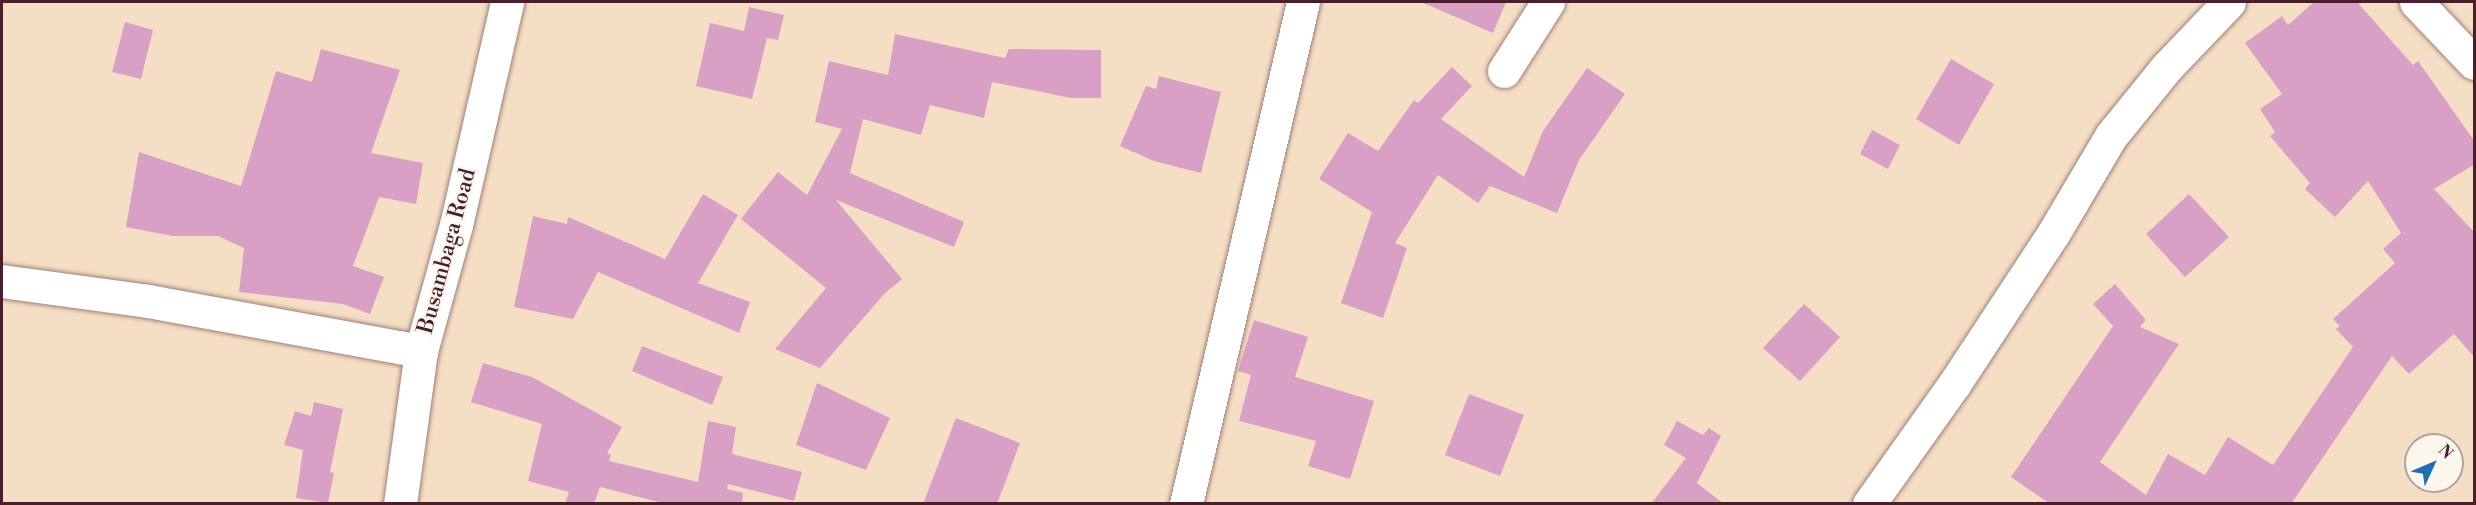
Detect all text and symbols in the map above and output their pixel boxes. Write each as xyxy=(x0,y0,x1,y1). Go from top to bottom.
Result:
street label: Busambaga Road xyxy=(412,166,482,336)
north arrow xyxy=(2404,433,2464,493)
text: N xyxy=(2434,440,2457,463)

